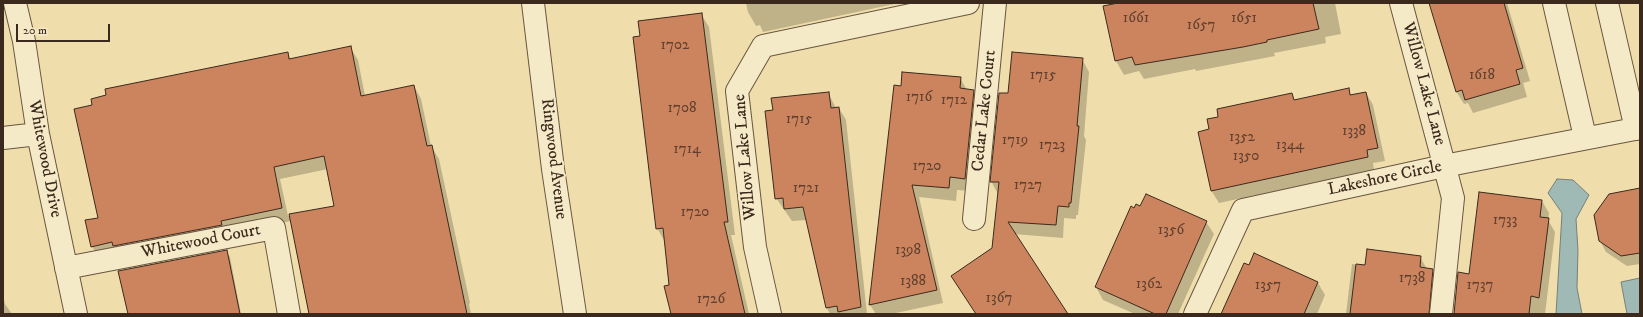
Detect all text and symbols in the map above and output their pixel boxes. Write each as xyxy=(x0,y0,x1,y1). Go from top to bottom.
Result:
house number: 1661 xyxy=(1123,10,1149,28)
house number: 1651 xyxy=(1231,10,1257,28)
scale bar xyxy=(18,16,112,42)
house number: 1657 xyxy=(1187,17,1215,35)
street label: Willow Lake Lane xyxy=(1397,20,1449,148)
text: 20 m xyxy=(23,23,47,38)
house number: 1702 xyxy=(661,37,689,55)
street label: Cedar Lake Court xyxy=(968,49,1002,173)
house number: 1715 xyxy=(1030,67,1056,85)
house number: 1618 xyxy=(1469,67,1495,85)
house number: 1716 xyxy=(906,89,932,107)
house number: 1712 xyxy=(941,92,967,110)
street label: Willow Lake Lane xyxy=(730,93,762,221)
street label: Ringwood Avenue xyxy=(535,97,571,221)
street label: Whitewood Drive xyxy=(23,99,65,219)
house number: 1708 xyxy=(668,100,696,118)
house number: 1715 xyxy=(786,111,812,129)
house number: 1338 xyxy=(1342,123,1366,141)
house number: 1352 xyxy=(1229,129,1255,147)
house number: 1719 xyxy=(1002,132,1028,150)
house number: 1723 xyxy=(1039,137,1065,155)
house number: 1344 xyxy=(1276,137,1304,155)
house number: 1714 xyxy=(673,141,701,159)
house number: 1350 xyxy=(1233,148,1259,166)
street label: Lakeshore Circle xyxy=(1326,157,1444,201)
house number: 1720 xyxy=(913,158,941,176)
house number: 1727 xyxy=(1014,177,1042,195)
house number: 1721 xyxy=(793,180,819,198)
house number: 1720 xyxy=(681,204,709,222)
house number: 1733 xyxy=(1493,212,1517,230)
street label: Whitewood Court xyxy=(140,220,262,264)
house number: 1356 xyxy=(1158,222,1184,240)
house number: 1398 xyxy=(895,242,921,260)
house number: 1738 xyxy=(1399,270,1425,288)
house number: 1388 xyxy=(900,273,926,291)
house number: 1362 xyxy=(1136,276,1162,294)
house number: 1357 xyxy=(1255,277,1281,295)
house number: 1737 xyxy=(1467,277,1493,295)
house number: 1367 xyxy=(986,290,1012,308)
house number: 1726 xyxy=(697,291,725,309)

